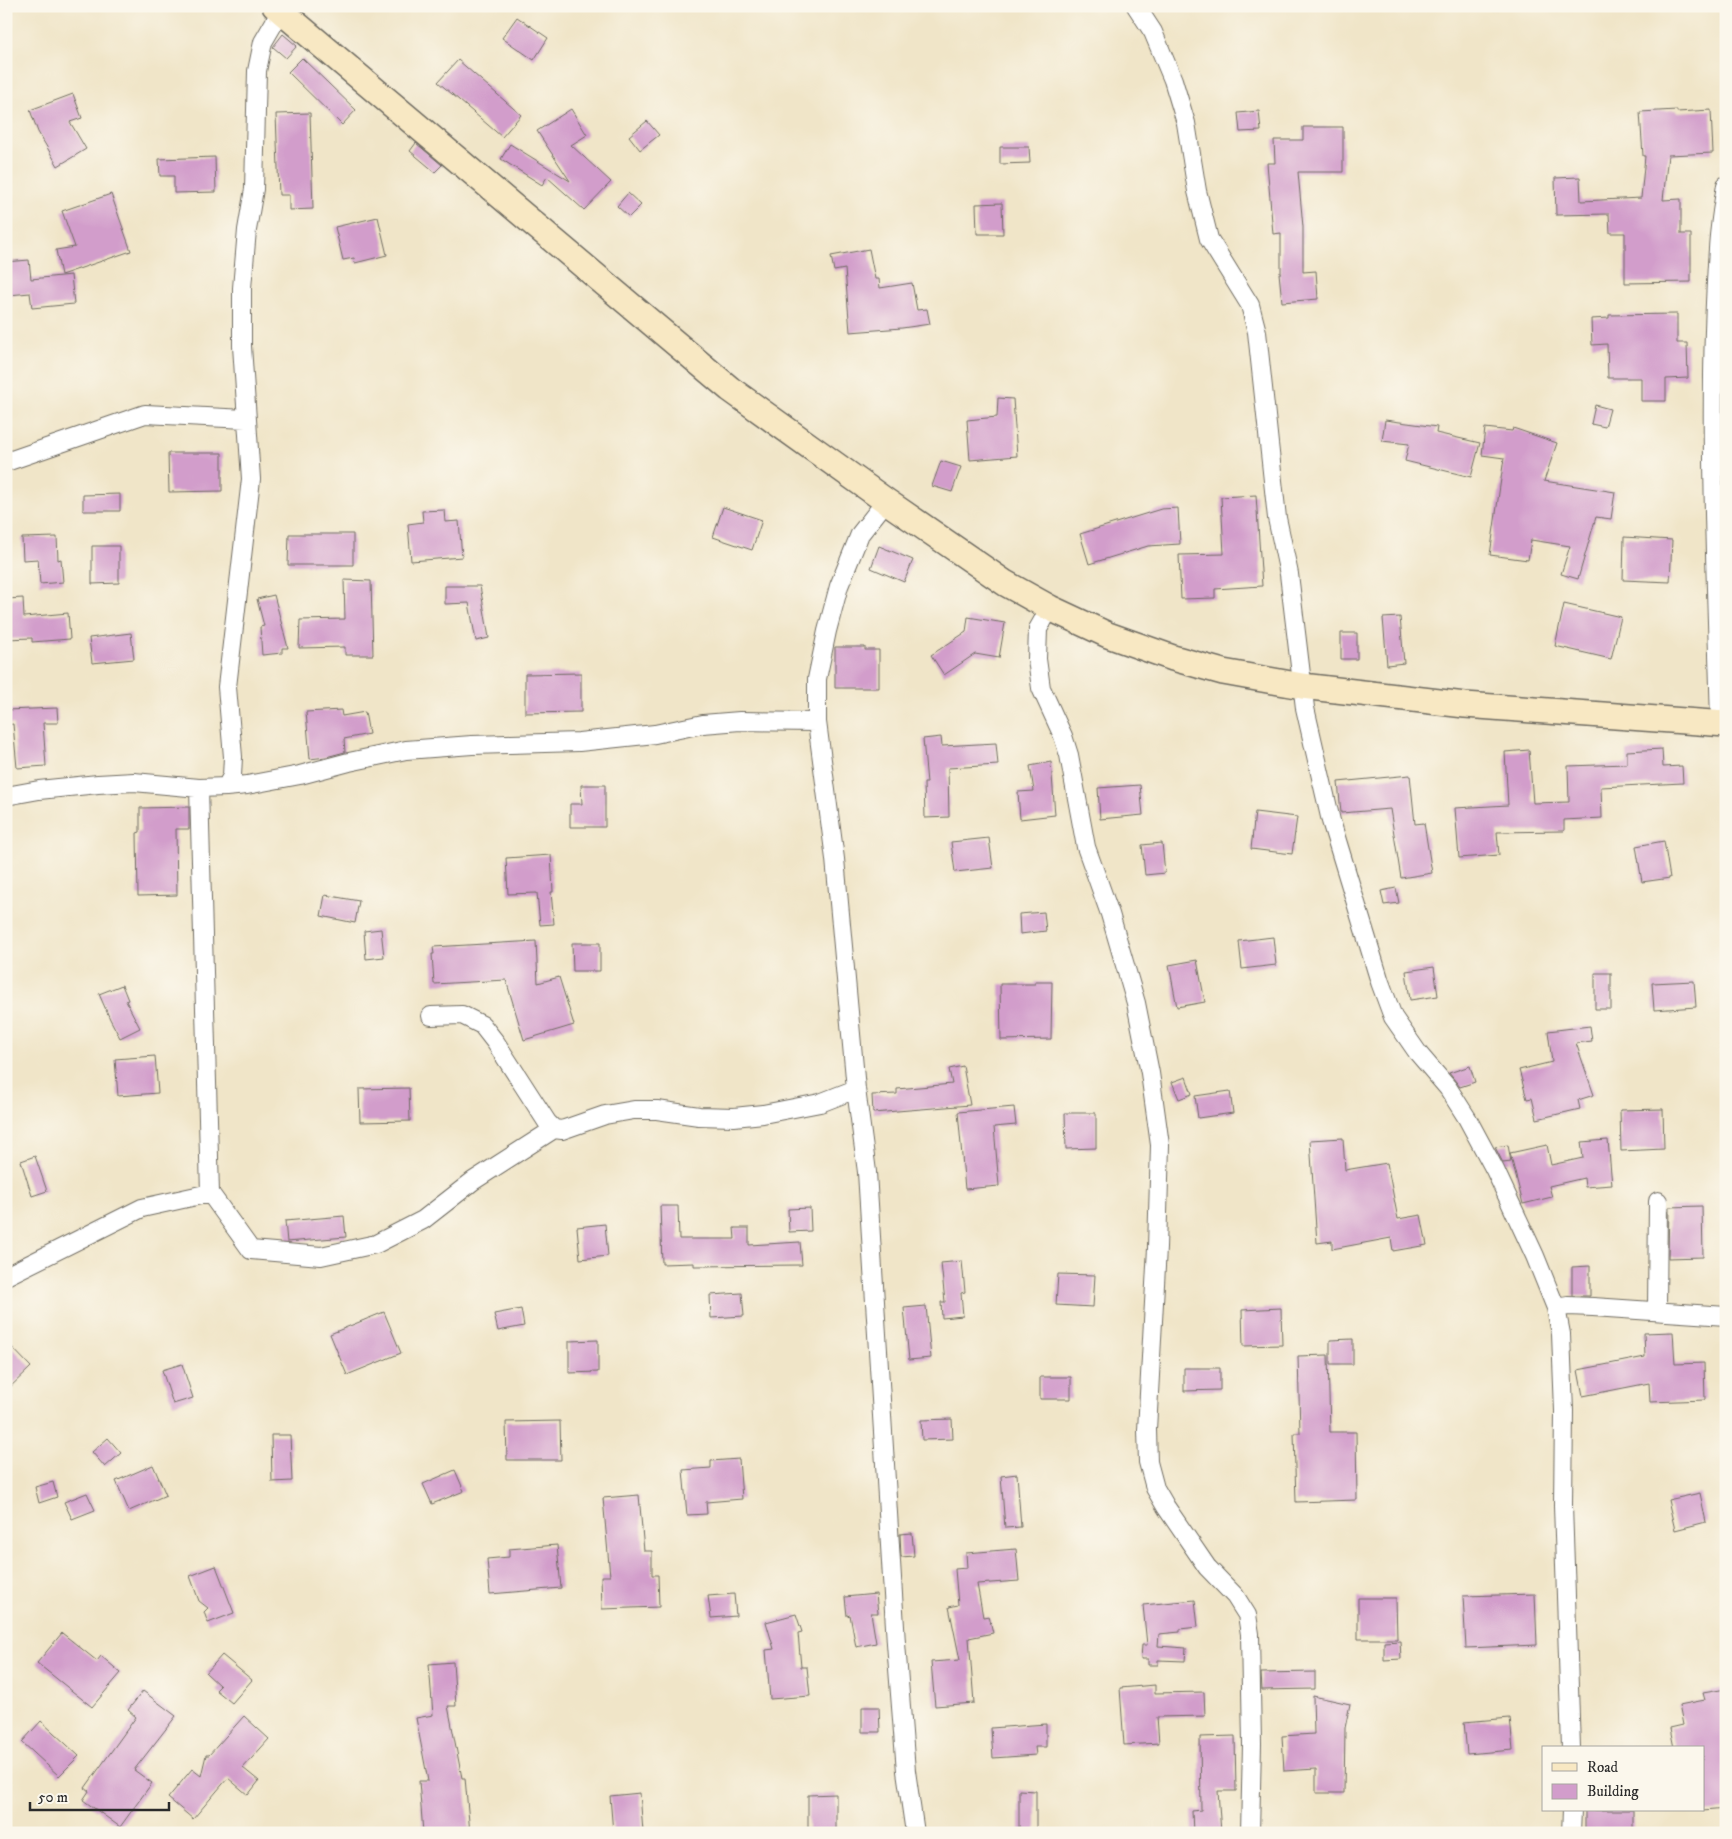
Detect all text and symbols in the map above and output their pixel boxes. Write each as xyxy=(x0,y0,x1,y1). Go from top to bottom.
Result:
legend xyxy=(1542,1746,1704,1812)
text: Road xyxy=(1587,1758,1619,1777)
scale bar xyxy=(30,1779,169,1811)
text: Building xyxy=(1587,1782,1639,1801)
text: 50 m xyxy=(38,1788,68,1807)

